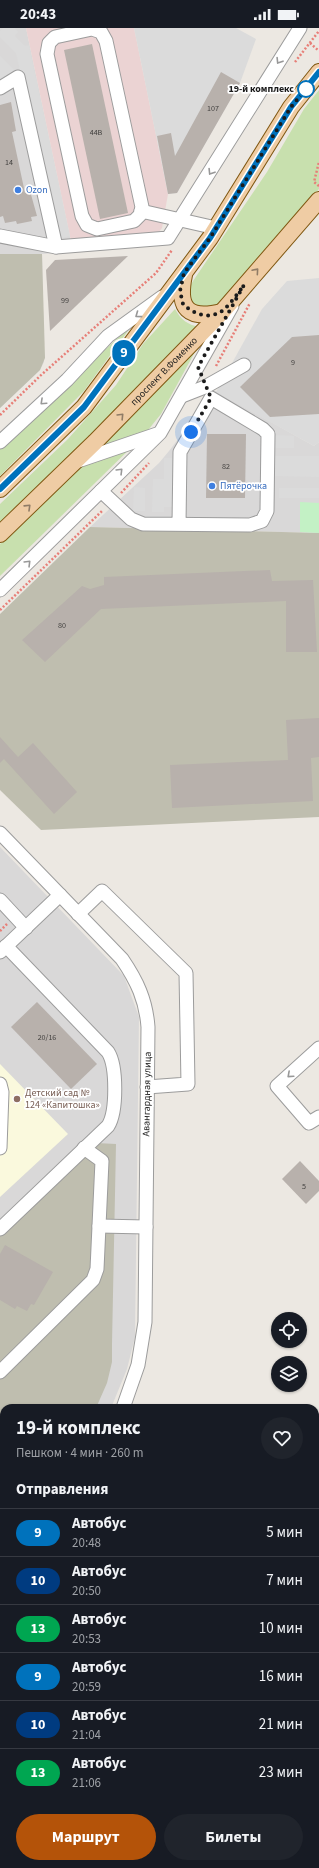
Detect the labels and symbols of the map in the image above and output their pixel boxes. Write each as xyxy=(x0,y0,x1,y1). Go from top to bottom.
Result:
one-way arrow xyxy=(277,57,284,64)
marker: 19-й комплекс xyxy=(297,80,315,98)
place label: 19-й комплекс xyxy=(228,82,294,96)
house number: 107 xyxy=(207,103,219,114)
house number: 44В xyxy=(90,127,103,138)
house number: 14 xyxy=(5,157,13,168)
one-way arrow xyxy=(208,168,216,175)
place label: Ozon xyxy=(26,183,48,197)
marker: Ozon xyxy=(13,185,23,195)
one-way arrow xyxy=(252,269,259,276)
house number: 99 xyxy=(61,295,69,306)
one-way arrow xyxy=(136,310,143,317)
street label: проспект В.Фоменко xyxy=(127,334,201,409)
line badge: 9 xyxy=(111,340,137,366)
house number: 9 xyxy=(291,357,295,368)
one-way arrow xyxy=(40,398,48,405)
one-way arrow xyxy=(116,413,124,421)
your location xyxy=(181,422,201,442)
house number: 82 xyxy=(222,461,230,472)
one-way arrow xyxy=(115,469,123,476)
place label: Пятёрочка xyxy=(220,479,267,493)
marker: Пятёрочка xyxy=(207,481,217,491)
one-way arrow xyxy=(23,504,31,512)
one-way arrow xyxy=(23,560,31,568)
house number: 80 xyxy=(58,620,66,631)
house number: 20/16 xyxy=(38,1032,56,1043)
street label: Авангардная улица xyxy=(139,1051,155,1137)
one-way arrow xyxy=(287,1070,295,1077)
place label: Детский сад № 124 «Капитошка» xyxy=(25,1086,100,1112)
marker: Детский сад № 124 «Капитошка» xyxy=(12,1094,22,1104)
house number: 5 xyxy=(302,1181,306,1192)

